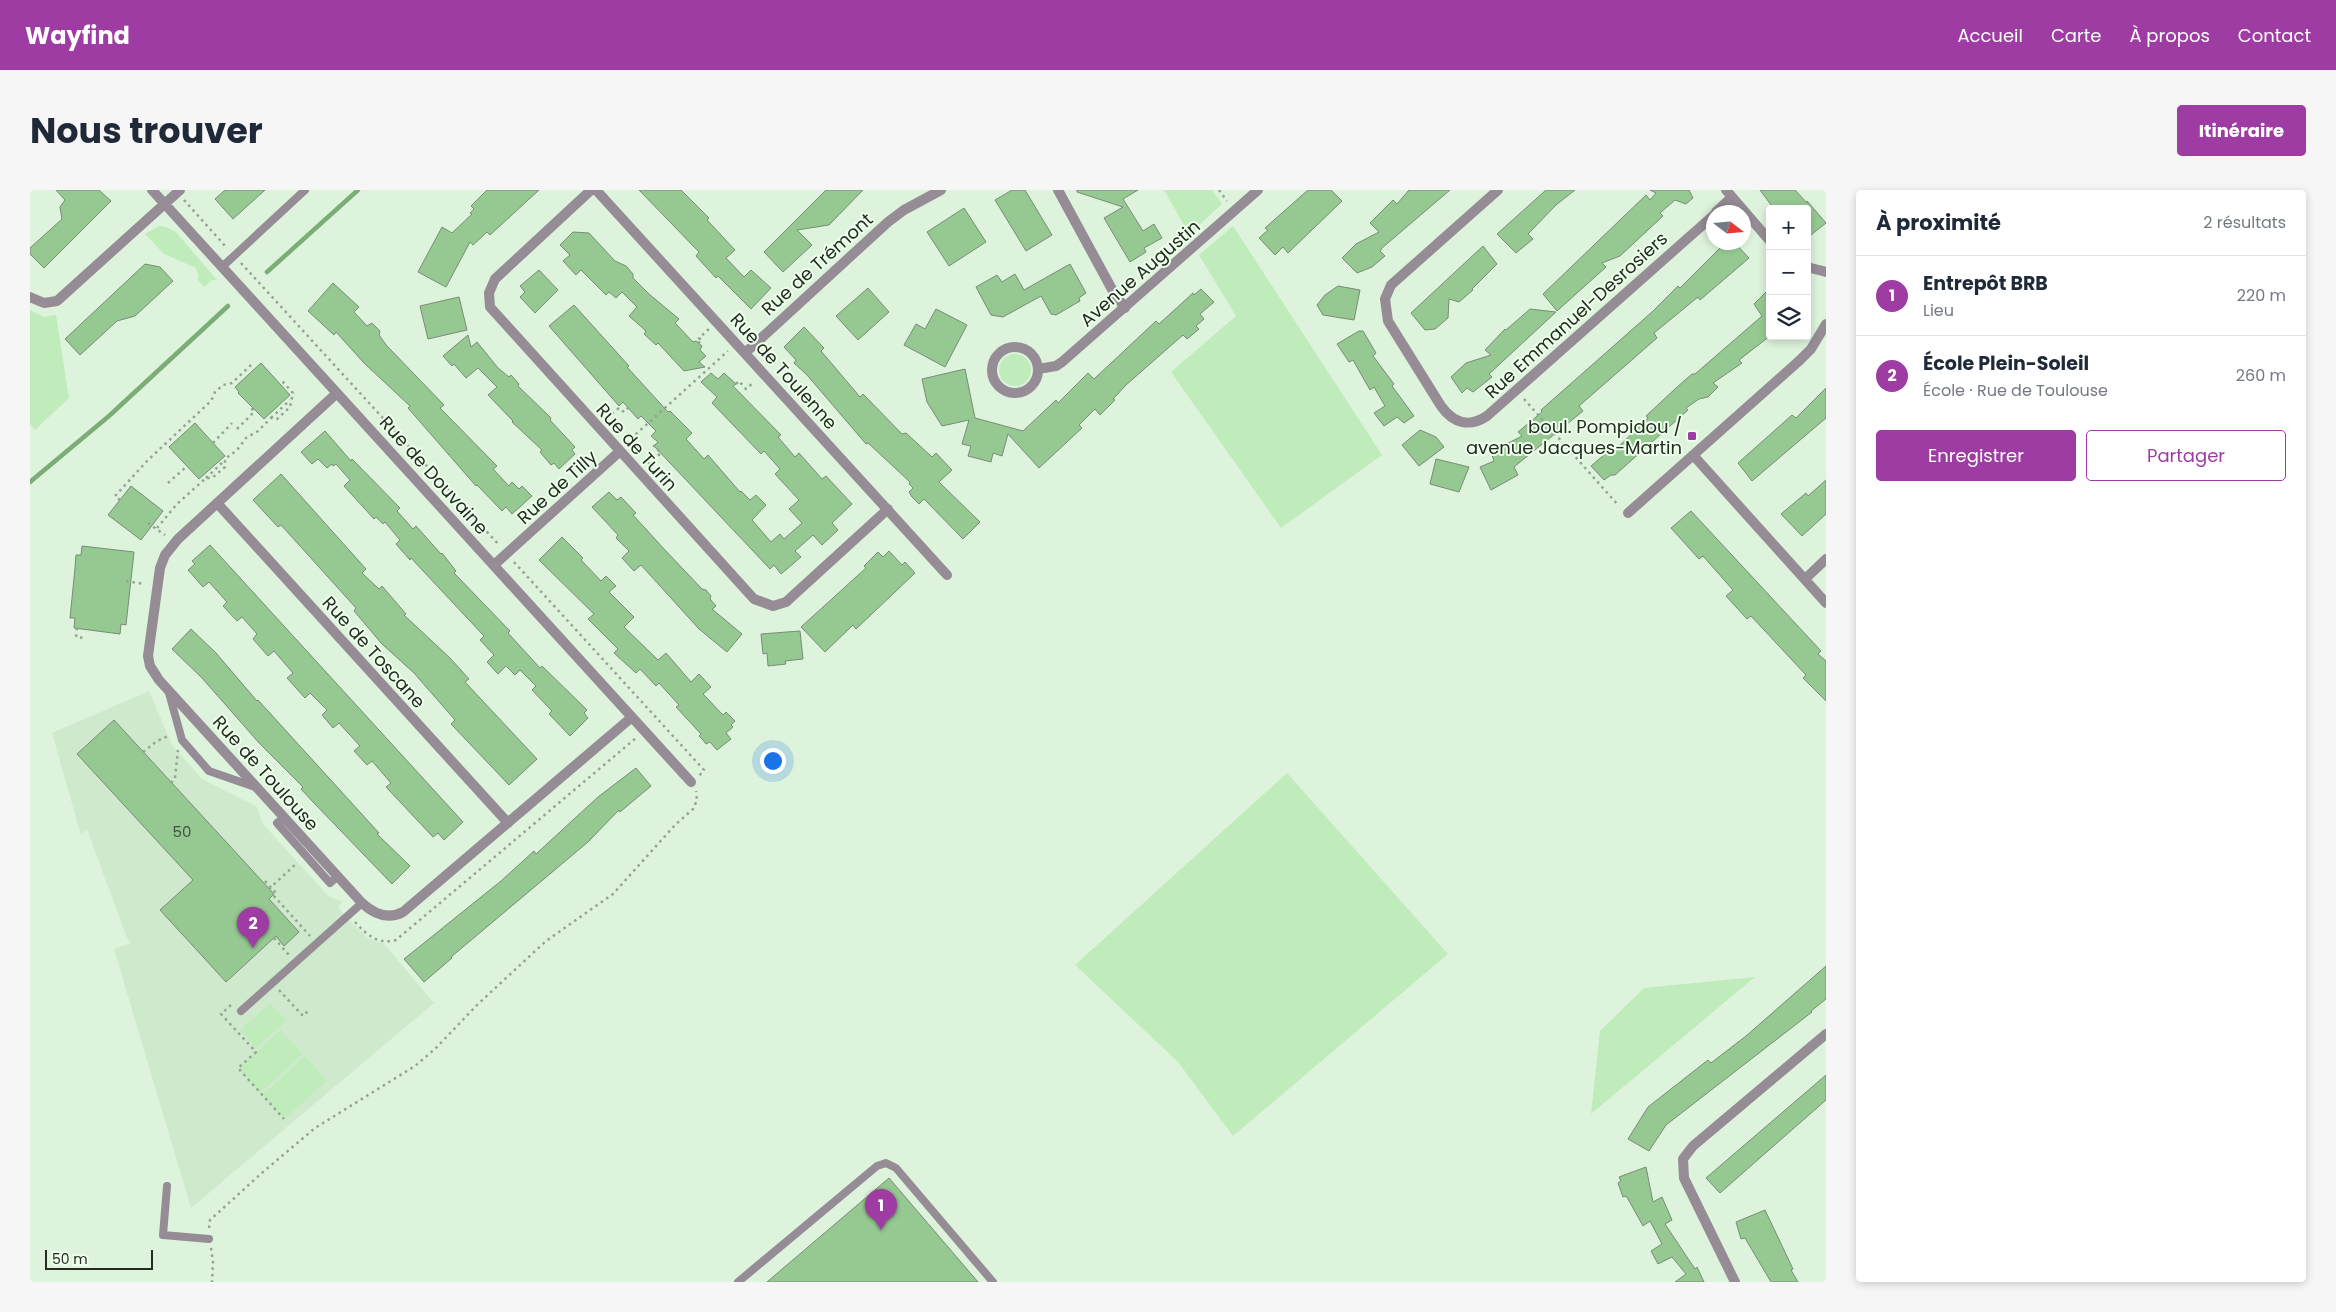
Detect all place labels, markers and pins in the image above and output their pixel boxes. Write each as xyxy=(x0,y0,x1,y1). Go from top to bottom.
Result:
place label: boul. Pompidou / avenue Jacques-Martin xyxy=(1466,414,1682,460)
marker: boul. Pompidou / avenue Jacques-Martin xyxy=(1686,430,1698,442)
pin: 2 xyxy=(237,907,269,948)
pin: 1 xyxy=(865,1189,897,1230)

